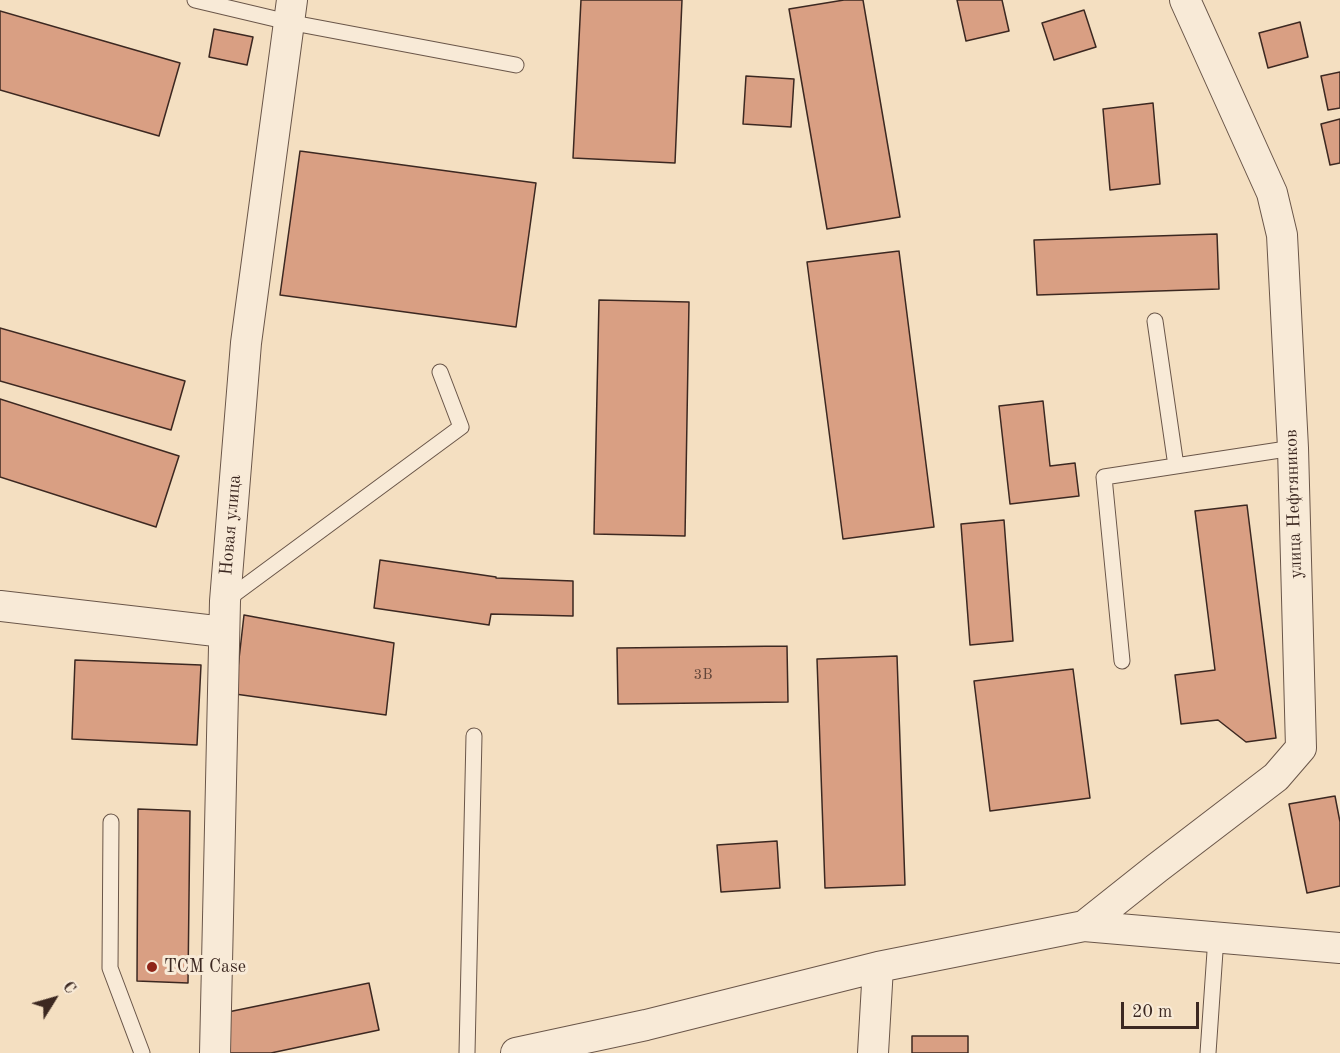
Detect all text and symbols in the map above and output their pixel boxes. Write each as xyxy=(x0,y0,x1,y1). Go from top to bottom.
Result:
street label: улица Нефтяников xyxy=(1281,429,1307,579)
street label: Новая улица xyxy=(216,474,246,576)
house number: 3В xyxy=(693,666,713,684)
place label: ТСМ Case xyxy=(164,956,246,978)
marker: ТСМ Case xyxy=(145,960,159,974)
north arrow xyxy=(24,969,84,1029)
text: С xyxy=(59,979,78,997)
scale bar xyxy=(1124,990,1202,1028)
text: 20 m xyxy=(1132,1003,1172,1021)

